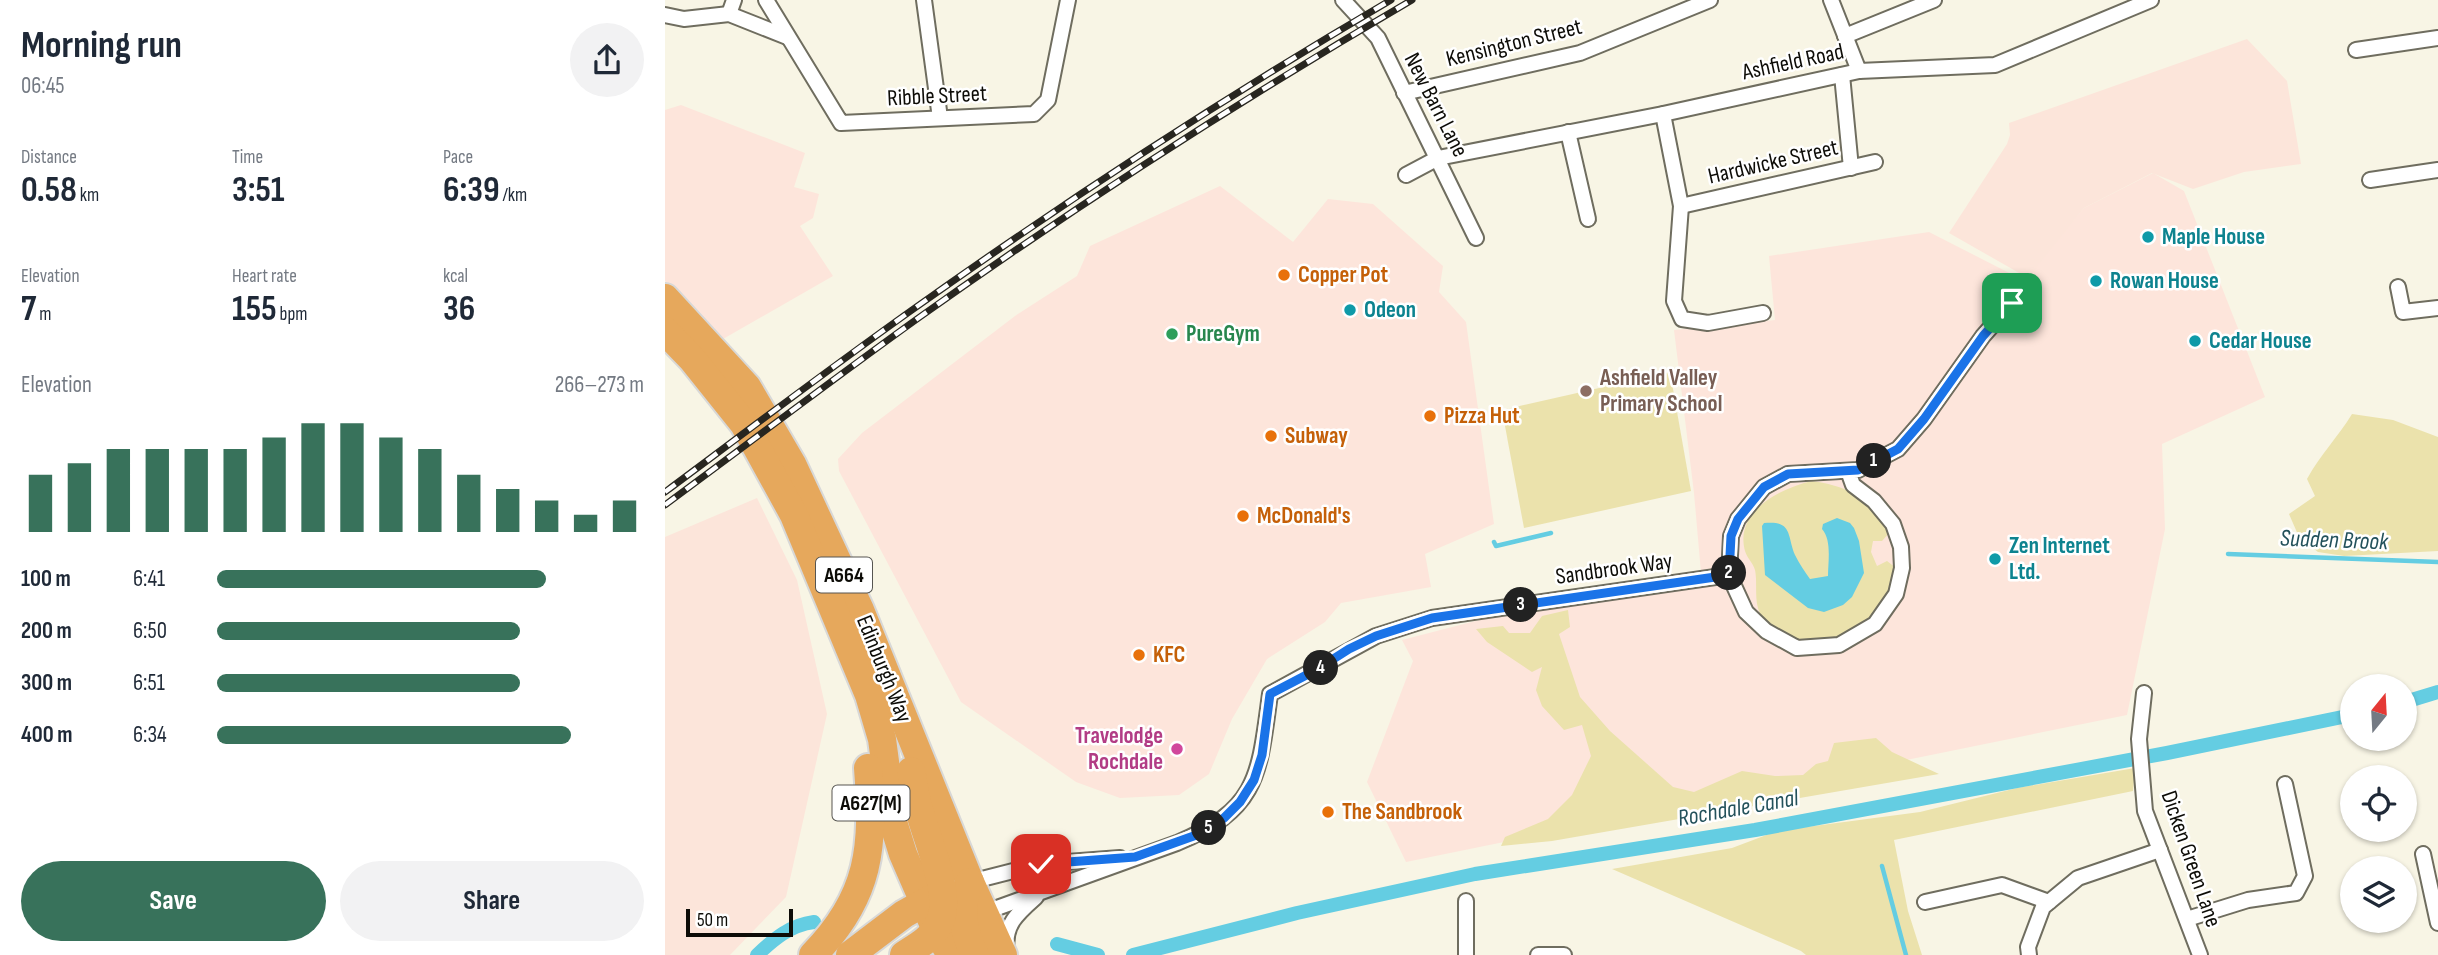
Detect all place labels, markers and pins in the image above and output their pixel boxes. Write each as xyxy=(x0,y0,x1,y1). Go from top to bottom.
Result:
place label: Maple House xyxy=(2162,223,2265,251)
marker: Maple House xyxy=(2140,229,2156,245)
place label: Copper Pot xyxy=(1298,261,1389,289)
marker: Copper Pot xyxy=(1276,267,1292,283)
place label: Rowan House xyxy=(2110,267,2219,295)
pin xyxy=(1982,273,2042,333)
marker: Rowan House xyxy=(2088,273,2104,289)
place label: Odeon xyxy=(1364,296,1416,324)
marker: Odeon xyxy=(1342,302,1358,318)
place label: PureGym xyxy=(1186,320,1260,348)
marker: PureGym xyxy=(1164,326,1180,342)
place label: Cedar House xyxy=(2209,327,2312,355)
marker: Cedar House xyxy=(2187,333,2203,349)
place label: Ashfield Valley Primary School xyxy=(1599,364,1722,418)
marker: Ashfield Valley Primary School xyxy=(1578,383,1594,399)
place label: Pizza Hut xyxy=(1444,402,1520,430)
marker: Pizza Hut xyxy=(1422,408,1438,424)
place label: Subway xyxy=(1285,422,1348,450)
marker: Subway xyxy=(1263,428,1279,444)
pin: 1 xyxy=(1857,444,1891,478)
place label: McDonald's xyxy=(1257,502,1351,530)
marker: McDonald's xyxy=(1235,508,1251,524)
place label: Zen Internet Ltd. xyxy=(2009,532,2110,586)
marker: Zen Internet Ltd. xyxy=(1987,551,2003,567)
pin: 2 xyxy=(1711,556,1747,590)
pin: 3 xyxy=(1503,588,1539,622)
place label: KFC xyxy=(1153,641,1185,669)
marker: KFC xyxy=(1131,647,1147,663)
pin: 4 xyxy=(1303,650,1339,686)
place label: Travelodge Rochdale xyxy=(1075,722,1163,776)
marker: Travelodge Rochdale xyxy=(1169,741,1185,757)
place label: The Sandbrook xyxy=(1342,798,1462,826)
marker: The Sandbrook xyxy=(1320,804,1336,820)
pin: 5 xyxy=(1191,810,1227,846)
pin xyxy=(1011,834,1071,894)

